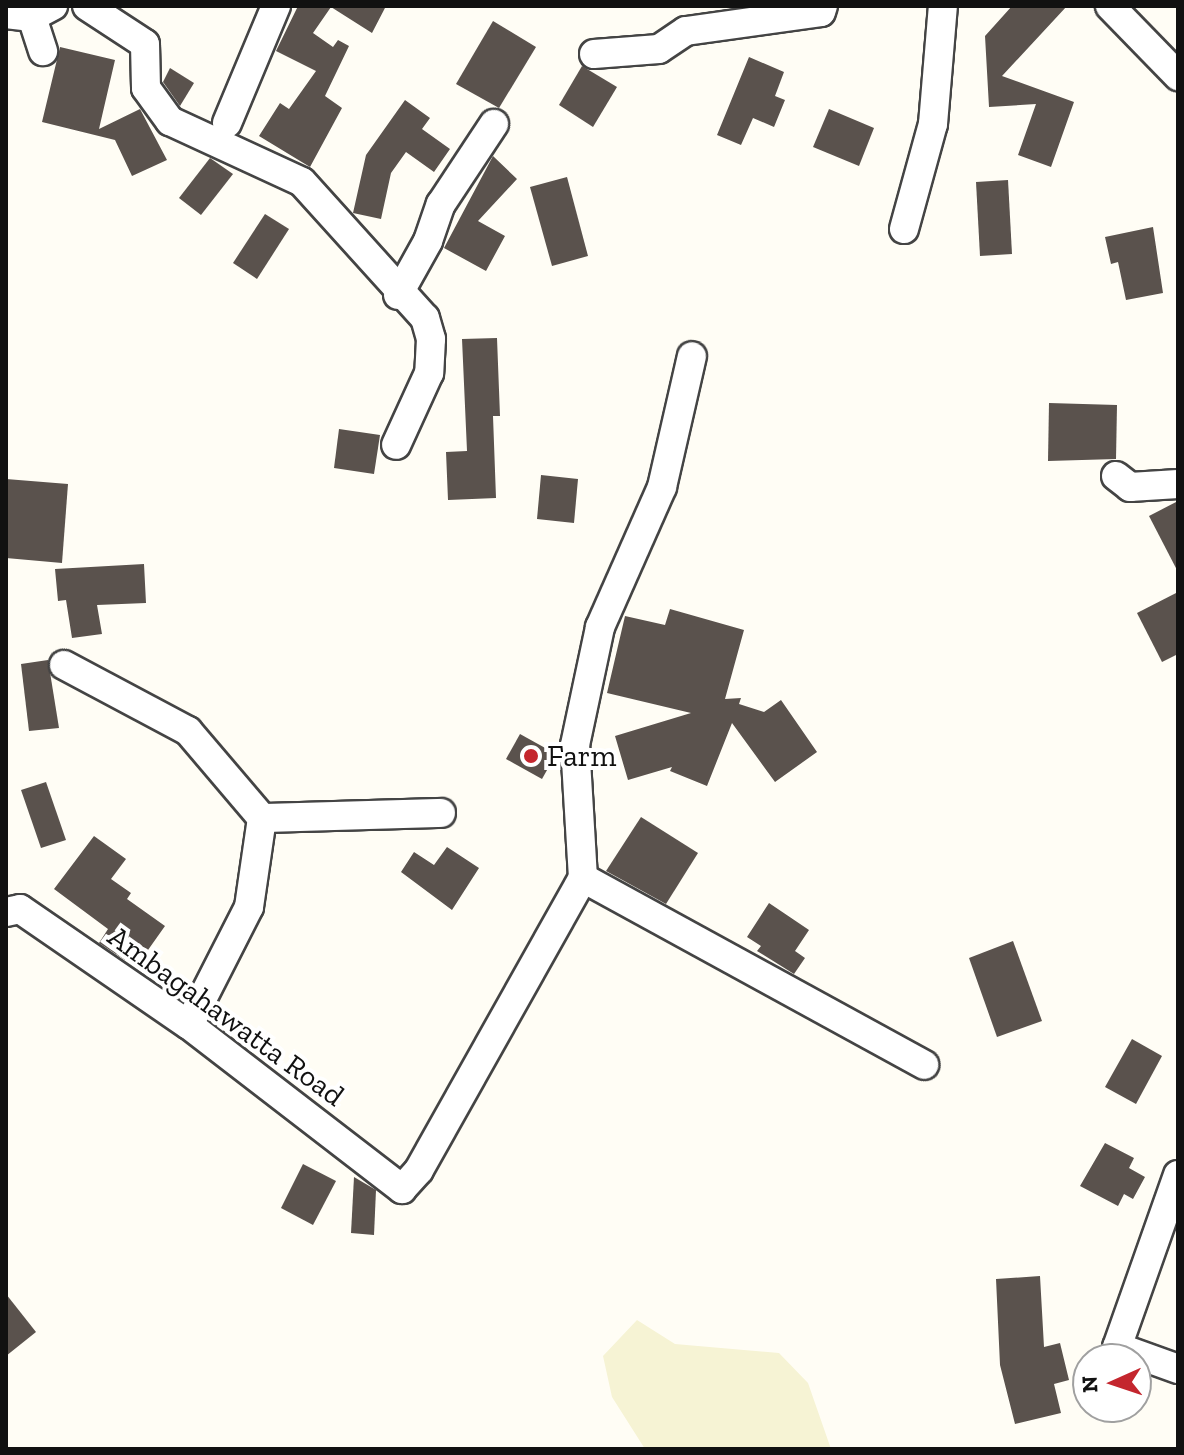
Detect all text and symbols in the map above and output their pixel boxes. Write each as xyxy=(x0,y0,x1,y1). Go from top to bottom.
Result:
place label: Farm xyxy=(547,738,616,774)
marker: Farm xyxy=(522,747,540,765)
street label: Ambagahawatta Road xyxy=(101,918,351,1114)
north arrow xyxy=(1072,1343,1152,1423)
text: N xyxy=(1076,1375,1103,1393)

